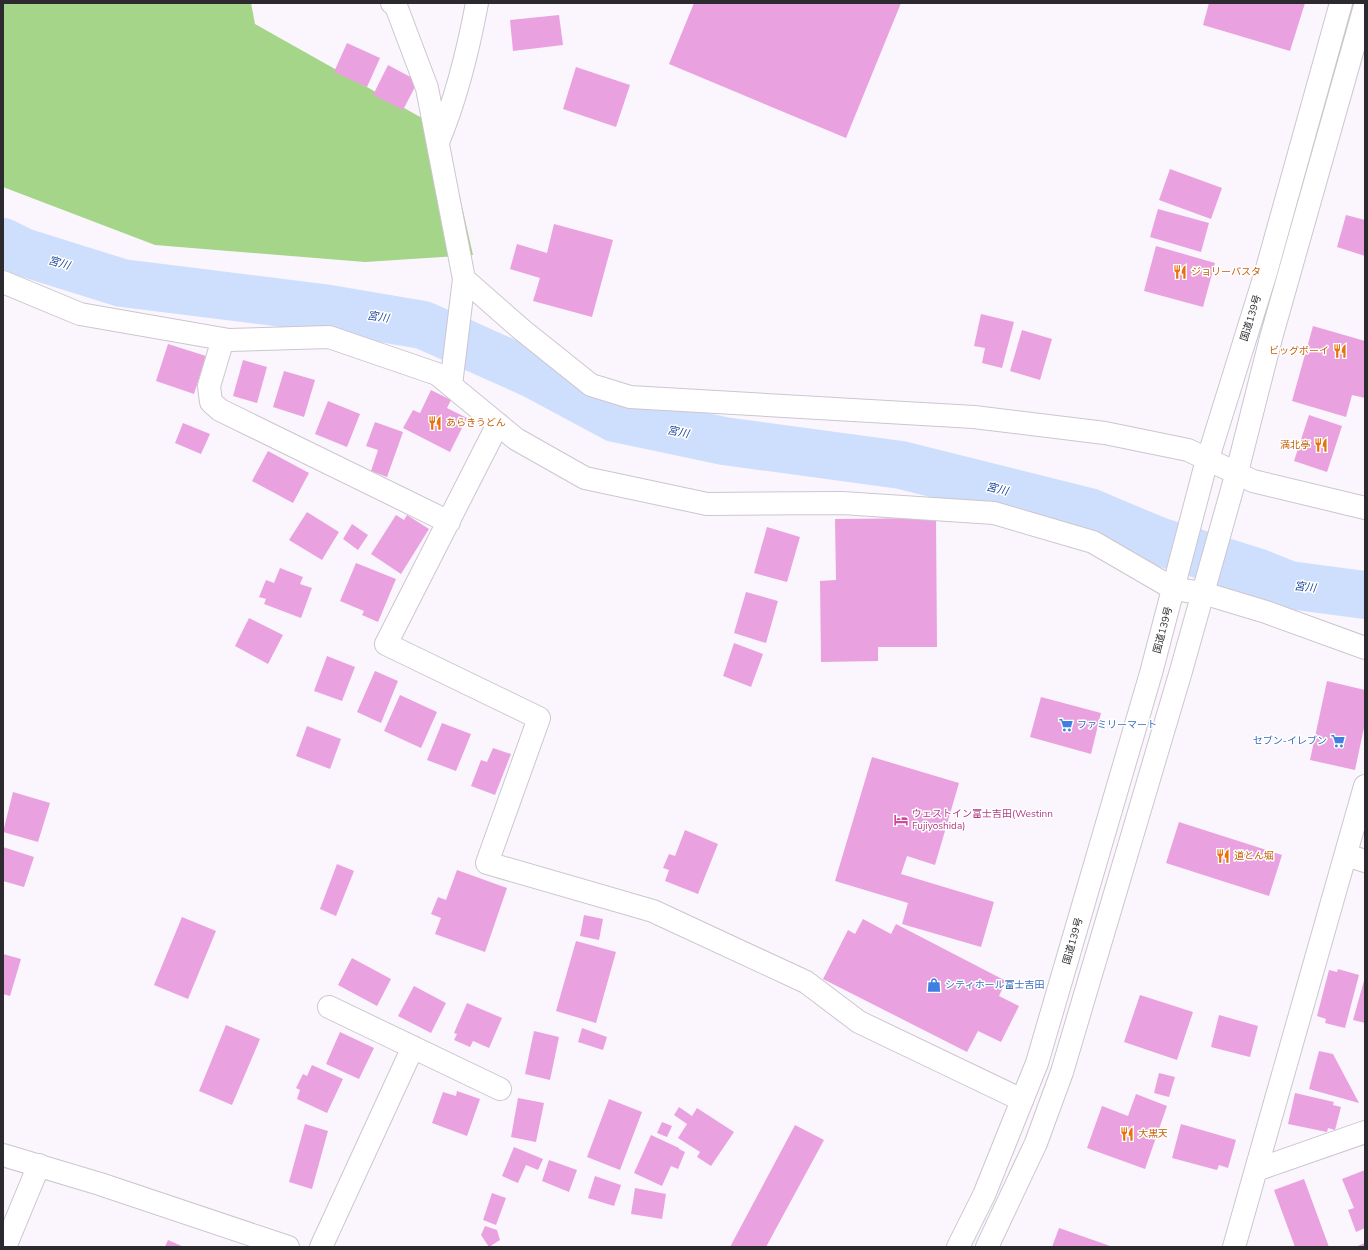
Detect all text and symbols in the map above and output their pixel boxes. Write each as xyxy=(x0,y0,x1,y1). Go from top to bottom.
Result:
water label: 宮川 xyxy=(46,253,73,274)
restaurant icon: ジョリーパスタ xyxy=(1172,264,1188,280)
place label: ジョリーパスタ xyxy=(1191,265,1261,279)
street label: 国道139号 xyxy=(1237,293,1265,343)
water label: 宮川 xyxy=(366,308,391,326)
restaurant icon: ビッグボーイ xyxy=(1332,343,1348,359)
place label: ビッグボーイ xyxy=(1269,344,1329,358)
restaurant icon: あらきうどん xyxy=(427,415,443,431)
place label: あらきうどん xyxy=(446,416,506,430)
water label: 宮川 xyxy=(666,422,691,442)
restaurant icon: 満北亭 xyxy=(1313,437,1329,453)
place label: 満北亭 xyxy=(1280,438,1310,452)
water label: 宮川 xyxy=(985,479,1010,499)
water label: 宮川 xyxy=(1293,578,1318,596)
street label: 国道139号 xyxy=(1150,605,1176,655)
supermarket icon: ファミリーマート xyxy=(1058,717,1074,733)
place label: ファミリーマート xyxy=(1077,718,1157,732)
supermarket icon: セブン-イレブン xyxy=(1330,733,1346,749)
place label: セブン-イレブン xyxy=(1253,734,1327,748)
place label: ウェストイン富士吉田(Westinn Fujiyoshida) xyxy=(912,807,1053,833)
hotel icon: ウェストイン富士吉田(Westinn Fujiyoshida) xyxy=(893,812,909,828)
restaurant icon: 道とん堀 xyxy=(1215,848,1231,864)
place label: 道とん堀 xyxy=(1234,849,1274,863)
street label: 国道139号 xyxy=(1060,916,1086,966)
shop icon: シティホール富士吉田 xyxy=(926,977,942,993)
place label: シティホール富士吉田 xyxy=(945,978,1044,992)
restaurant icon: 大黒天 xyxy=(1119,1126,1135,1142)
place label: 大黒天 xyxy=(1138,1127,1168,1141)

